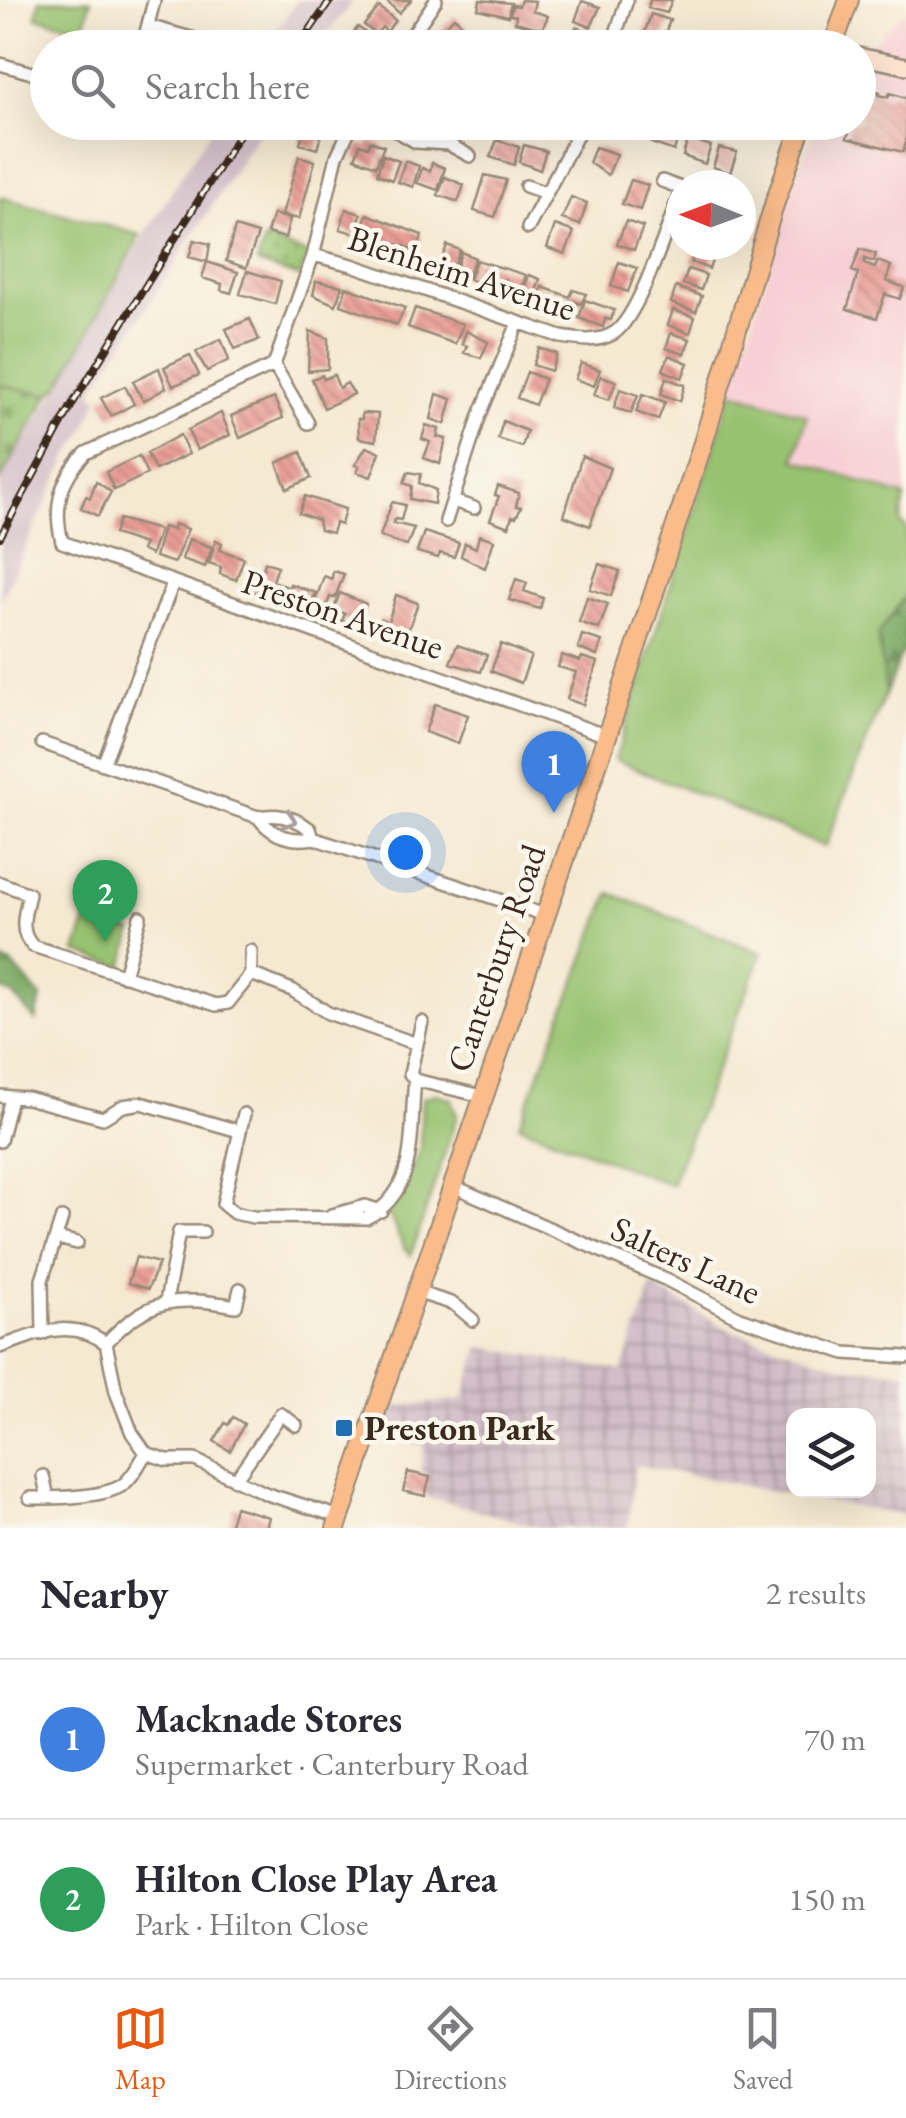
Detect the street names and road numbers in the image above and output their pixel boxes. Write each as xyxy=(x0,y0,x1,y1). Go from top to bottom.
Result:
street label: Blenheim Avenue xyxy=(343,215,581,330)
street label: Preston Avenue xyxy=(236,558,450,669)
street label: Canterbury Road xyxy=(436,838,556,1077)
street label: Salters Lane xyxy=(604,1205,768,1314)

